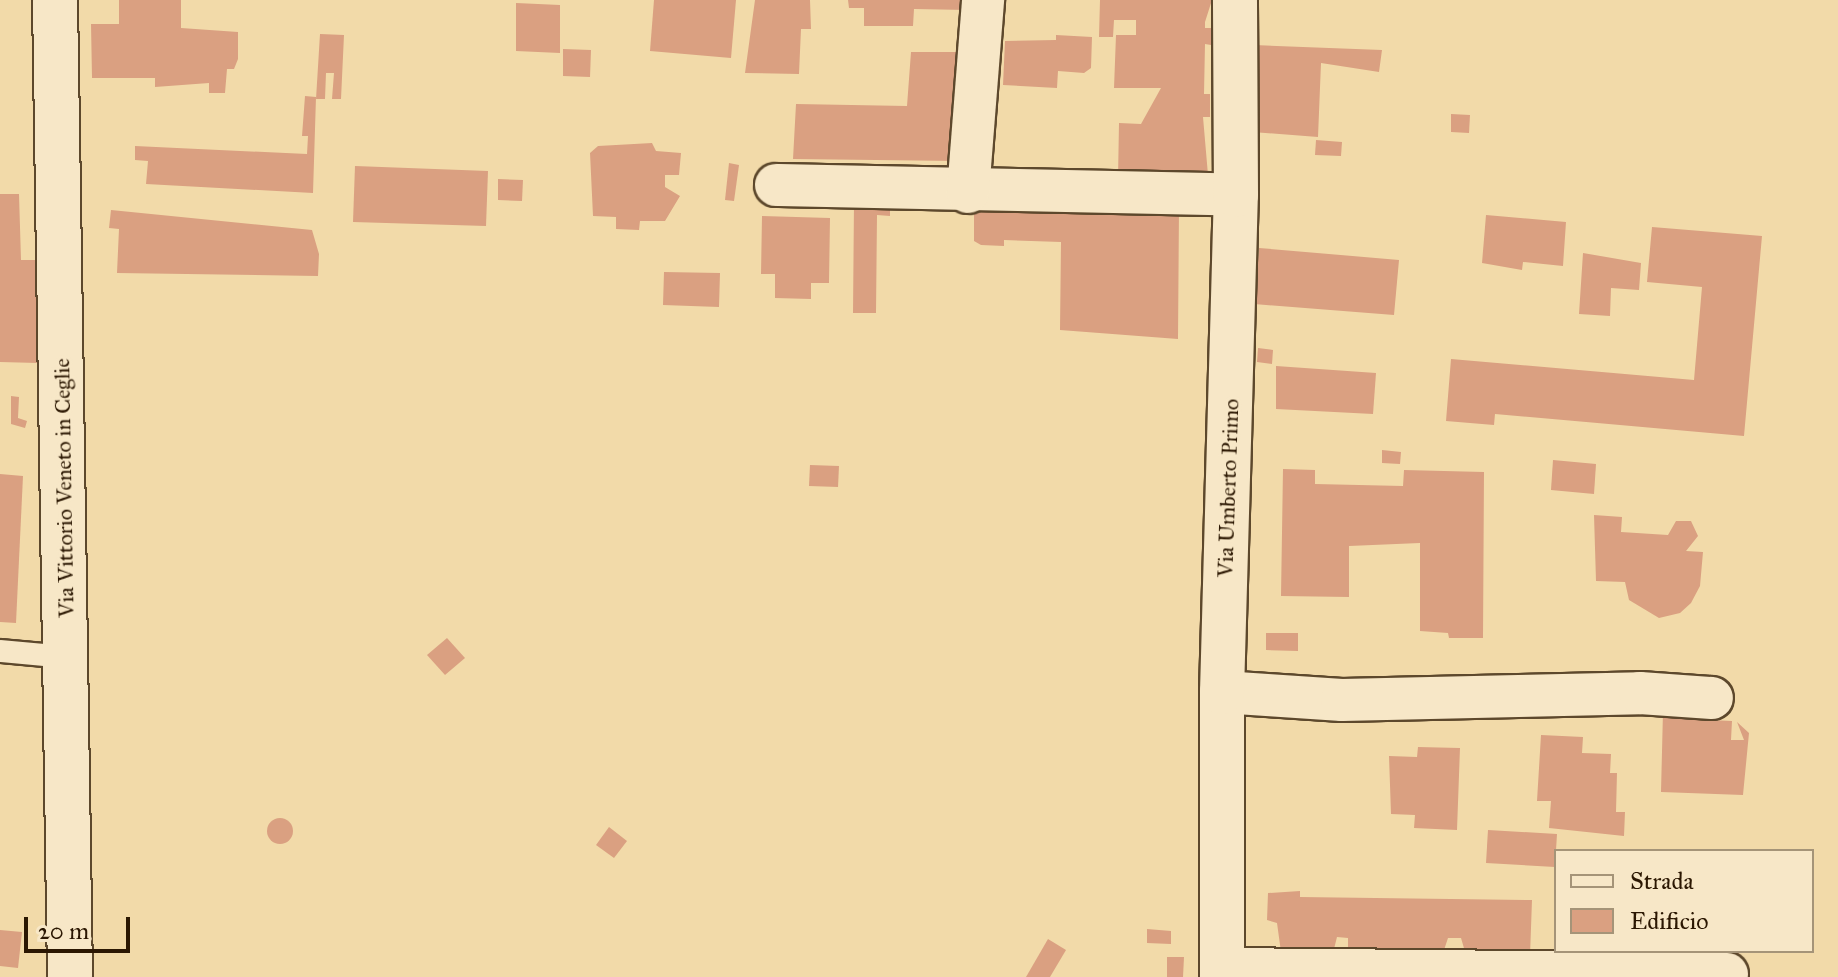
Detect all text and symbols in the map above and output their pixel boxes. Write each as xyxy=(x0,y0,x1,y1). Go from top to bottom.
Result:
street label: Via Vittorio Veneto in Ceglie xyxy=(49,358,79,618)
street label: Via Umberto Primo xyxy=(1212,398,1244,578)
legend xyxy=(1554,849,1814,953)
text: Strada xyxy=(1630,866,1694,896)
scale bar xyxy=(28,901,134,951)
text: Edificio xyxy=(1630,906,1709,936)
text: 20 m xyxy=(38,916,89,946)

